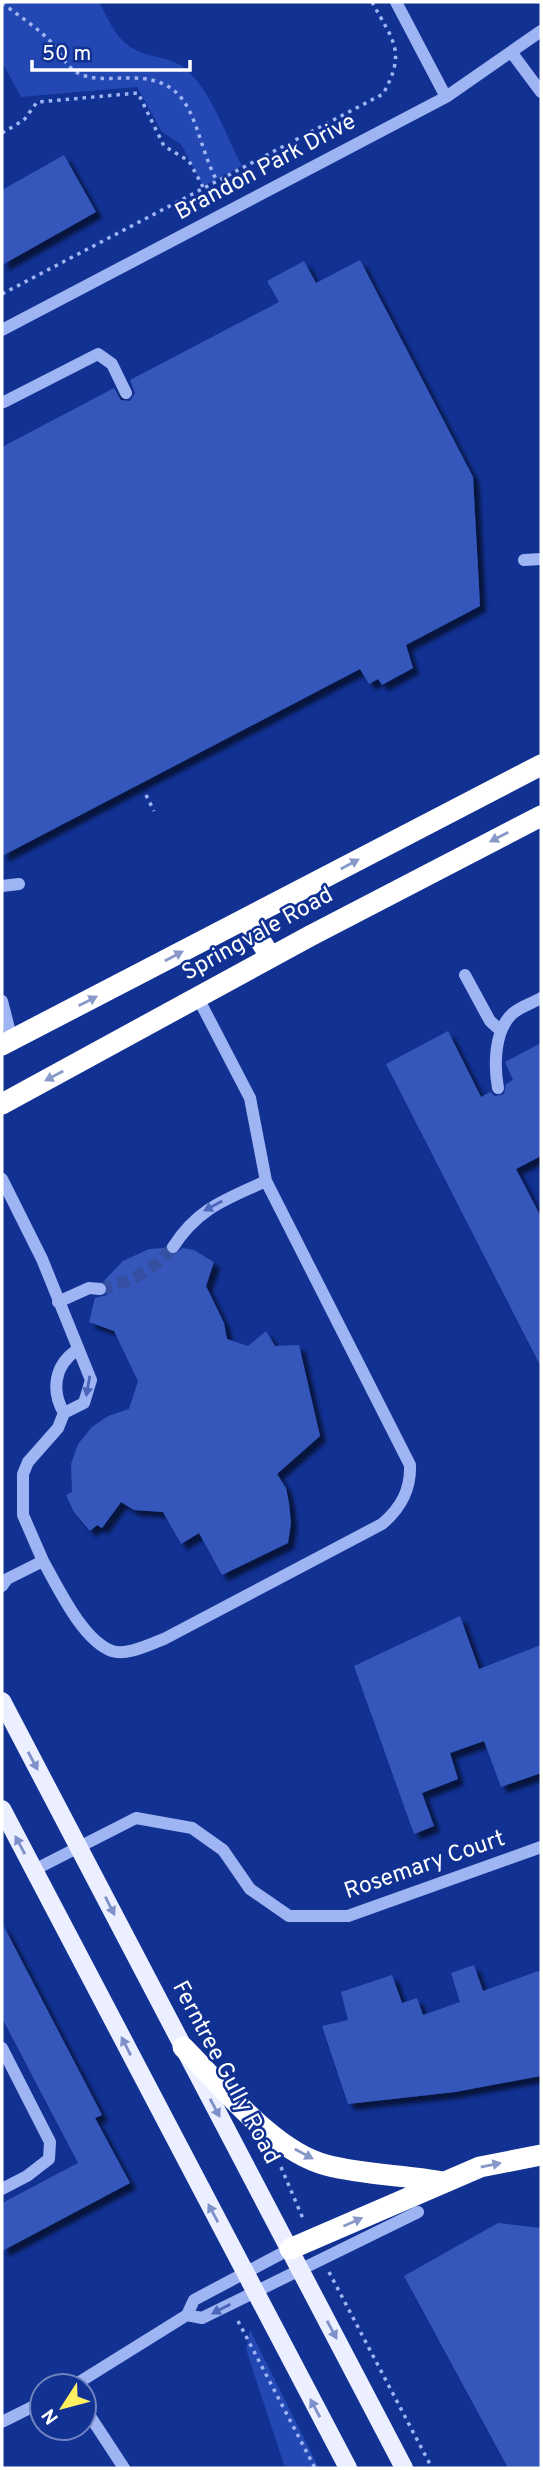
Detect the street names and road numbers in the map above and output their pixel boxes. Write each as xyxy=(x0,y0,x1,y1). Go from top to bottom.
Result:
street label: Brandon Park Drive xyxy=(171,108,361,228)
street label: Springvale Road xyxy=(177,882,339,988)
street label: Rosemary Court xyxy=(341,1825,509,1907)
street label: Ferntree Gully Road xyxy=(164,1976,286,2170)

